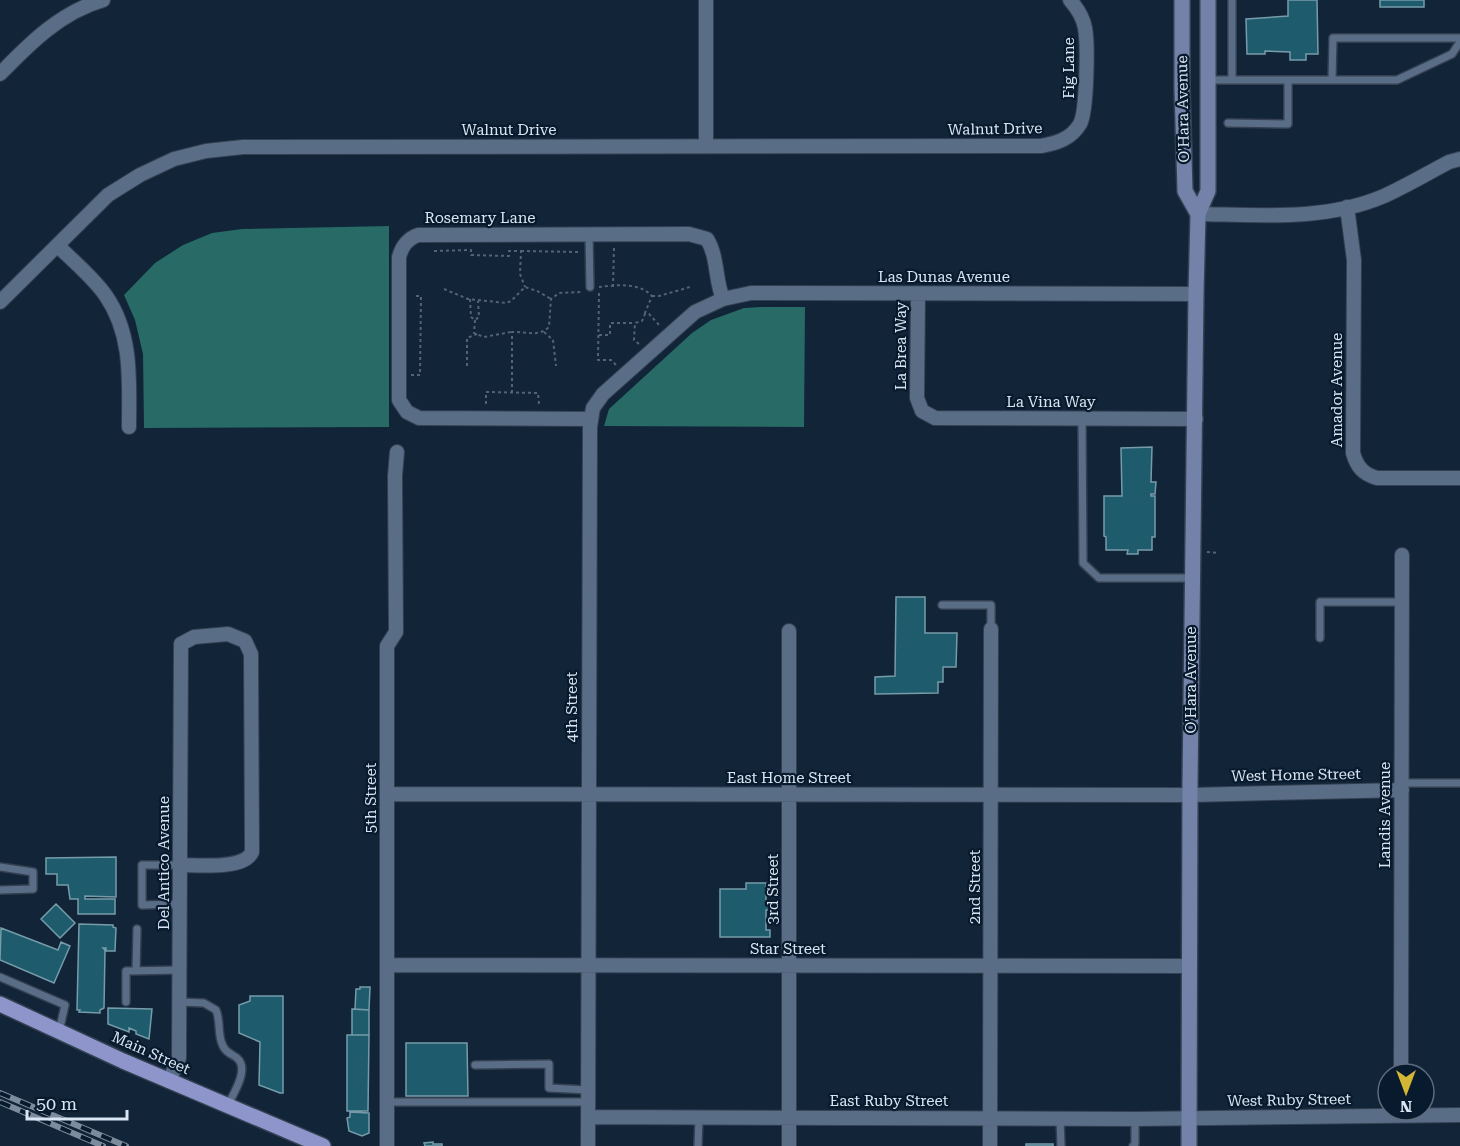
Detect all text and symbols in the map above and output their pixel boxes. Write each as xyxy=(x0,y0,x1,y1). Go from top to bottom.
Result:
street label: Fig Lane xyxy=(1060,37,1078,99)
street label: O'Hara Avenue xyxy=(1173,55,1193,163)
street label: Walnut Drive xyxy=(947,119,1043,139)
street label: Walnut Drive xyxy=(462,121,556,139)
street label: Rosemary Lane xyxy=(424,209,536,227)
street label: Las Dunas Avenue xyxy=(878,268,1010,286)
street label: La Brea Way xyxy=(892,302,910,390)
street label: Amador Avenue xyxy=(1328,333,1346,447)
street label: La Vina Way xyxy=(1006,393,1096,411)
street label: O'Hara Avenue xyxy=(1182,626,1200,734)
street label: 4th Street xyxy=(563,671,581,742)
street label: 5th Street xyxy=(362,762,380,833)
street label: Landis Avenue xyxy=(1376,762,1394,868)
street label: West Home Street xyxy=(1231,765,1361,785)
street label: East Home Street xyxy=(727,769,852,787)
street label: Del Antico Avenue xyxy=(155,796,173,930)
street label: 2nd Street xyxy=(966,849,984,924)
street label: 3rd Street xyxy=(764,853,782,924)
street label: Star Street xyxy=(750,940,826,958)
street label: Main Street xyxy=(109,1028,193,1078)
north arrow xyxy=(1376,1062,1436,1122)
scale bar xyxy=(27,1083,128,1121)
street label: West Ruby Street xyxy=(1227,1090,1351,1110)
street label: East Ruby Street xyxy=(830,1092,949,1110)
text: 50 m xyxy=(36,1093,77,1114)
text: N xyxy=(1400,1097,1412,1116)

